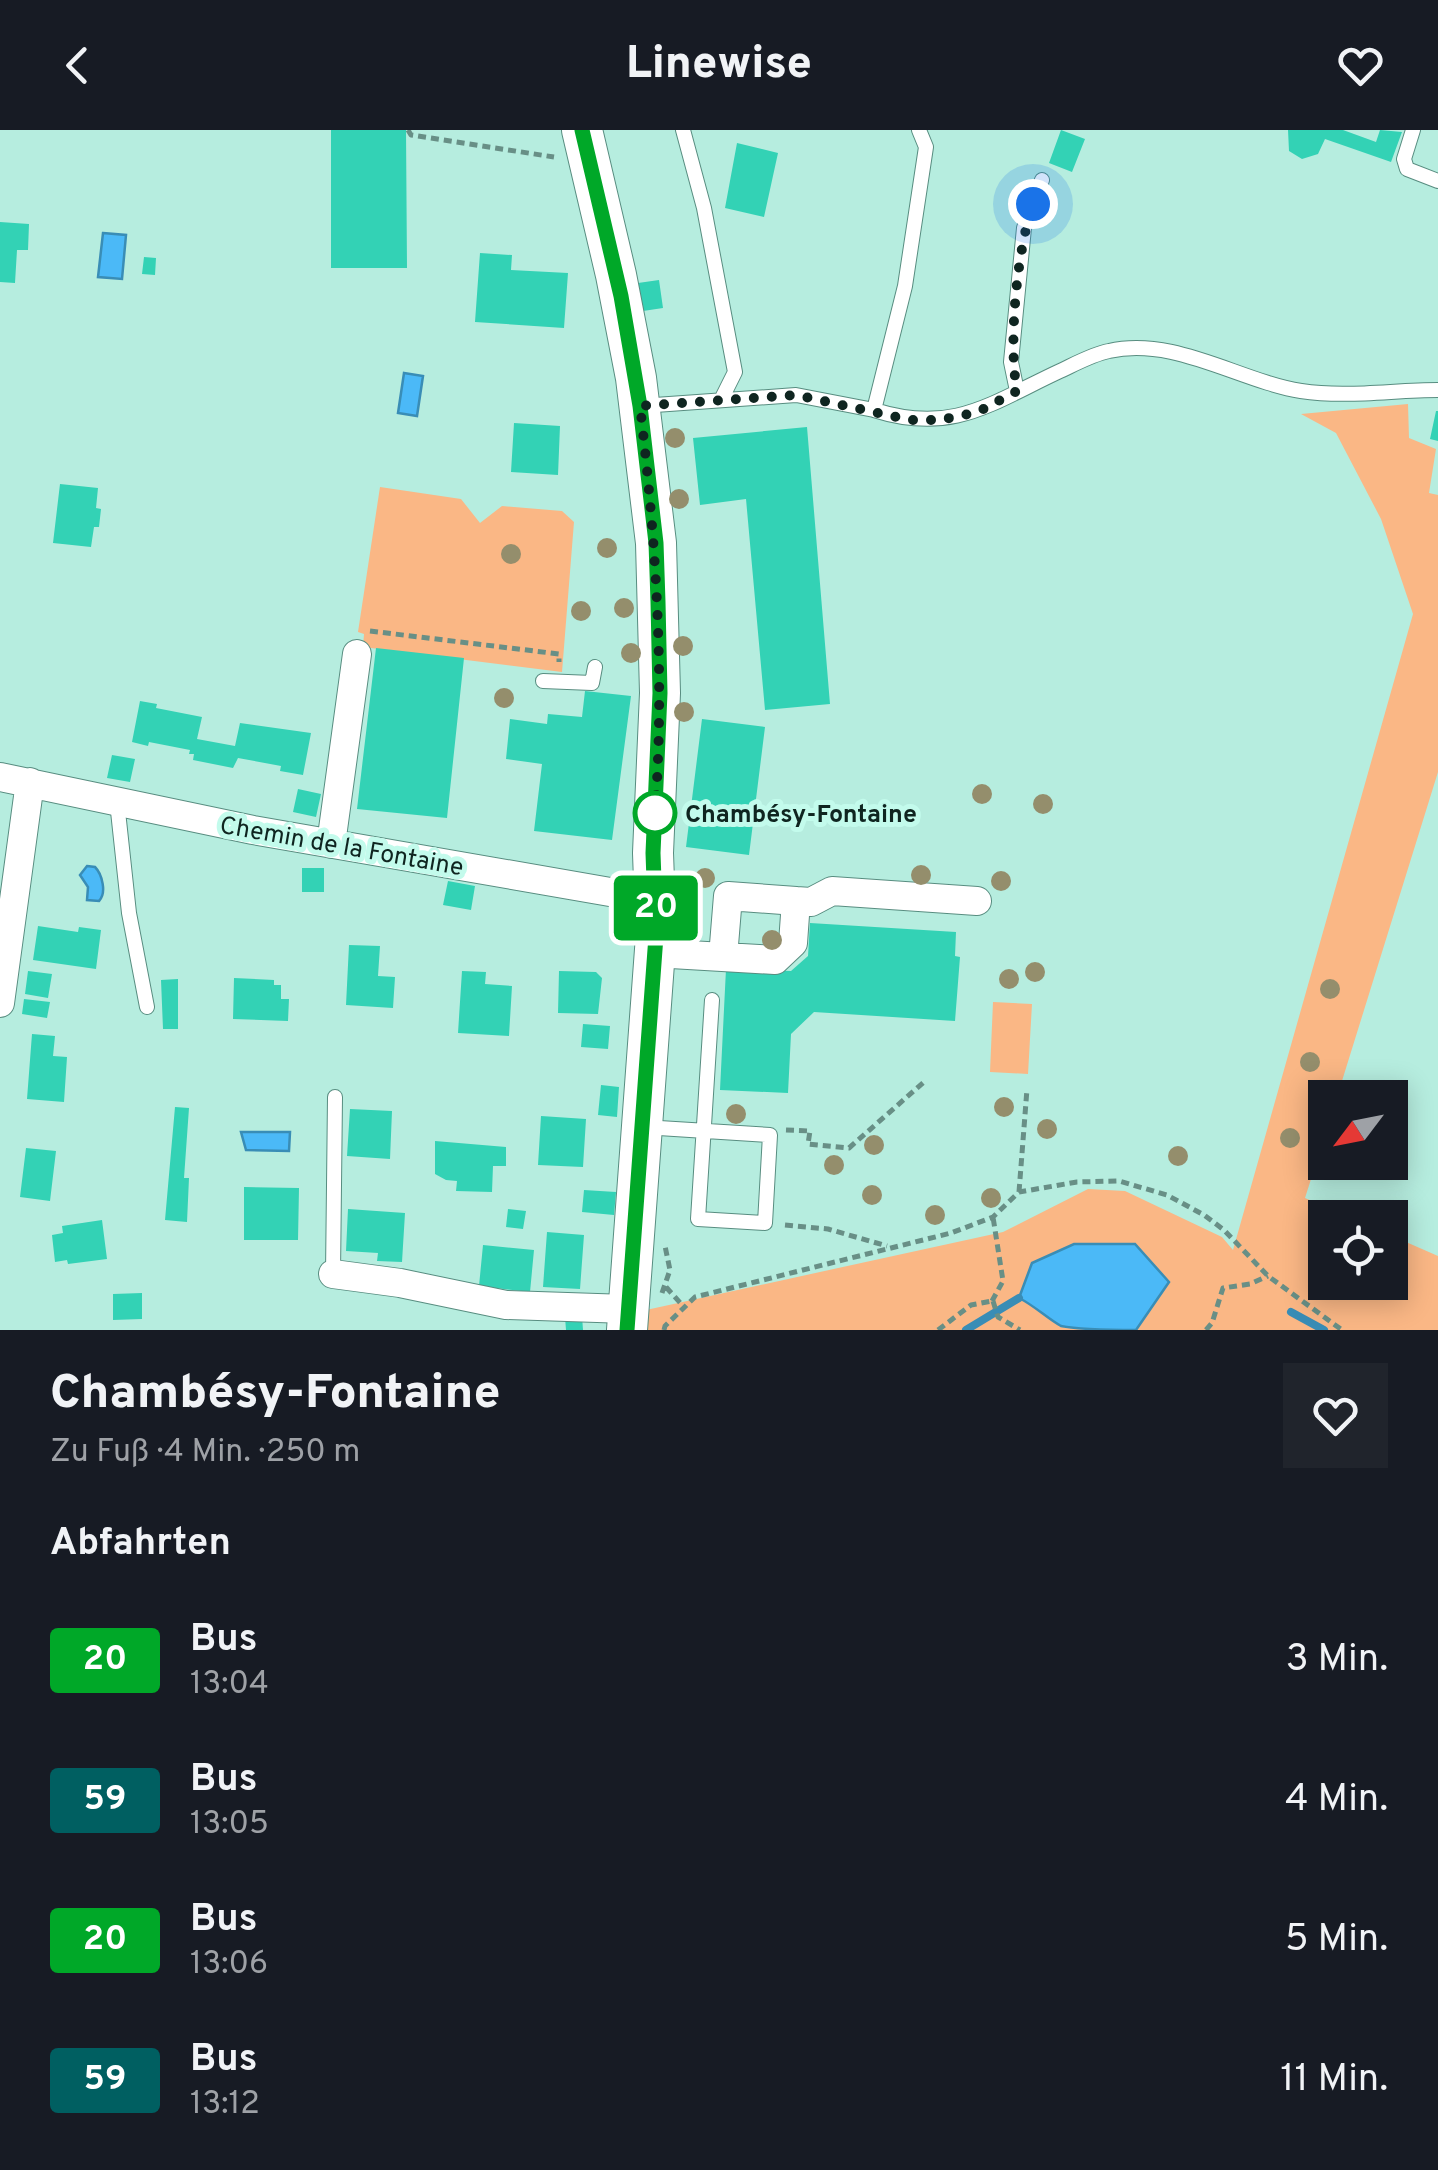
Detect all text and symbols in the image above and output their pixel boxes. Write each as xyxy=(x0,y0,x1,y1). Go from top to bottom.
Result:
text: Linewise xyxy=(626,37,812,94)
icon: back xyxy=(50,38,105,93)
icon: heart xyxy=(1333,38,1388,93)
your location xyxy=(1008,179,1058,229)
marker: Chambésy-Fontaine xyxy=(634,792,676,834)
place label: Chambésy-Fontaine xyxy=(685,800,917,832)
street label: Chemin de la Fontaine xyxy=(217,811,466,885)
line badge: 20 xyxy=(611,876,701,940)
text: 20 xyxy=(634,886,678,930)
north arrow xyxy=(1308,1080,1408,1180)
map controls xyxy=(1308,1080,1408,1300)
button: locate xyxy=(1308,1200,1408,1300)
button: heart xyxy=(1283,1363,1388,1468)
text: Chambésy-Fontaine xyxy=(50,1365,500,1425)
text: Zu Fuß · 4 Min. · 250 m xyxy=(50,1433,360,1473)
text: Abfahrten xyxy=(50,1520,231,1569)
text: Bus xyxy=(190,1616,257,1665)
text: 3 Min. xyxy=(1286,1636,1388,1685)
text: 20 xyxy=(83,1638,127,1682)
text: 13:04 xyxy=(190,1665,269,1705)
text: Bus xyxy=(190,1756,257,1805)
text: 4 Min. xyxy=(1285,1776,1388,1825)
text: 59 xyxy=(84,1778,126,1822)
text: 13:05 xyxy=(190,1805,269,1845)
text: Bus xyxy=(190,1896,257,1945)
text: 5 Min. xyxy=(1285,1916,1388,1965)
text: 20 xyxy=(83,1918,127,1962)
text: 13:06 xyxy=(190,1945,268,1985)
text: Bus xyxy=(190,2036,257,2085)
text: 11 Min. xyxy=(1280,2056,1388,2105)
text: 59 xyxy=(84,2058,126,2102)
text: 13:12 xyxy=(190,2085,260,2125)

